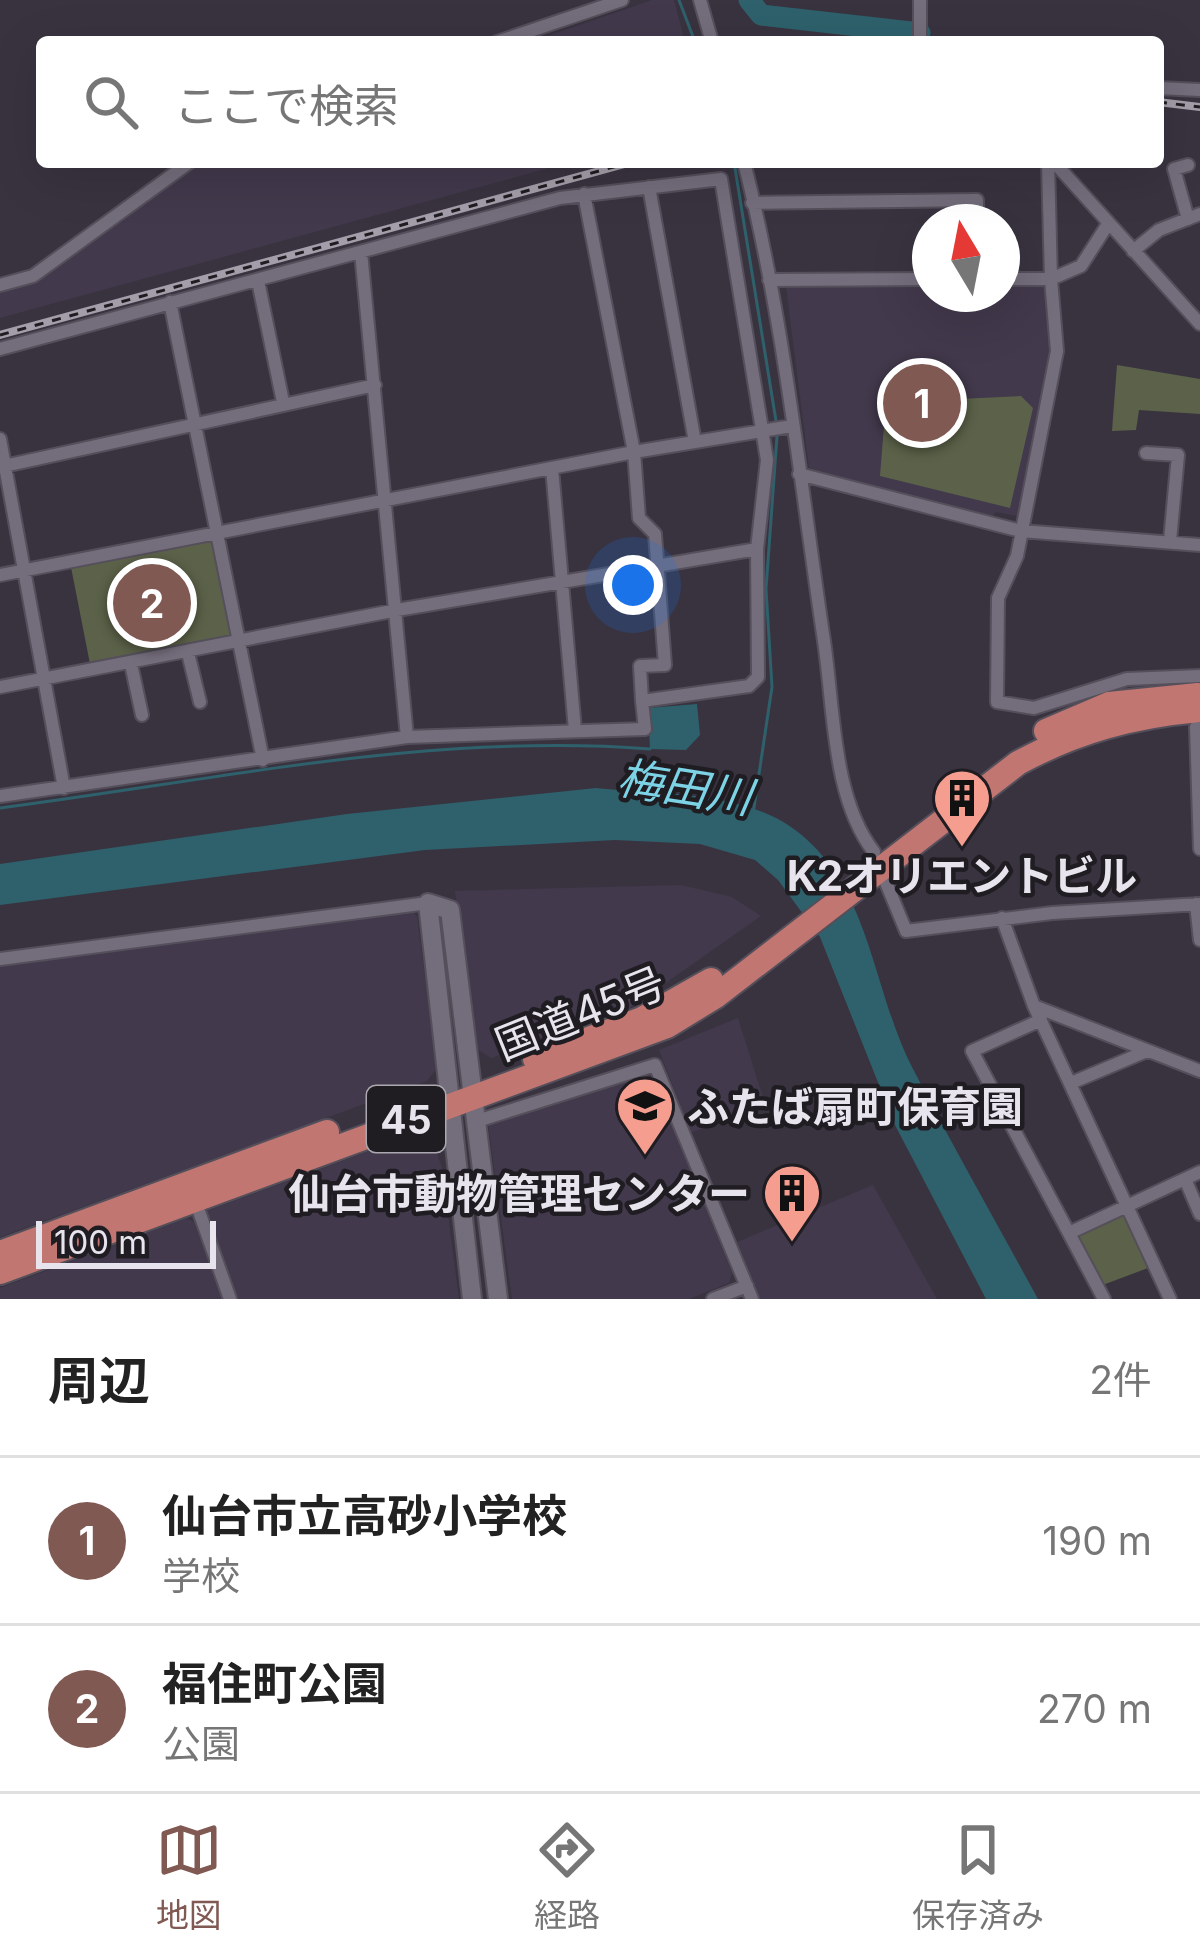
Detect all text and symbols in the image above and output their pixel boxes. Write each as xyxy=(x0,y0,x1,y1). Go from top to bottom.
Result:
search box xyxy=(36,36,1164,168)
icon: search xyxy=(78,69,144,135)
text: ここで検索 xyxy=(174,78,399,133)
north arrow xyxy=(912,204,1020,312)
pin: 1 xyxy=(883,358,961,448)
your location xyxy=(603,555,663,615)
pin: 2 xyxy=(113,558,191,648)
water label: 梅田川 xyxy=(614,749,760,825)
building icon: K2オリエントビル xyxy=(931,767,993,849)
place label: K2オリエントビル xyxy=(787,850,1137,901)
street label: 国道45号 xyxy=(488,956,672,1070)
school or university icon: ふたば扇町保育園 xyxy=(614,1075,676,1157)
place label: ふたば扇町保育園 xyxy=(687,1081,1023,1132)
road number: 45 xyxy=(367,1086,445,1152)
building icon: 仙台市動物管理センター xyxy=(761,1162,823,1244)
place label: 仙台市動物管理センター xyxy=(288,1168,750,1219)
scale bar xyxy=(36,1215,216,1268)
text: 100 m xyxy=(54,1222,147,1262)
text: 周辺 xyxy=(48,1350,150,1411)
text: 2件 xyxy=(1089,1356,1152,1403)
text: 仙台市立高砂小学校 xyxy=(162,1488,567,1543)
text: 1 xyxy=(79,1517,95,1564)
text: 190 m xyxy=(1042,1517,1152,1564)
text: 学校 xyxy=(162,1552,240,1599)
text: 福住町公園 xyxy=(162,1656,387,1711)
text: 2 xyxy=(75,1685,99,1732)
text: 270 m xyxy=(1037,1685,1152,1732)
text: 公園 xyxy=(162,1720,240,1767)
tab: 地図 xyxy=(156,1817,222,1937)
tab: 経路 xyxy=(534,1817,600,1937)
tab: 保存済み xyxy=(912,1817,1044,1937)

